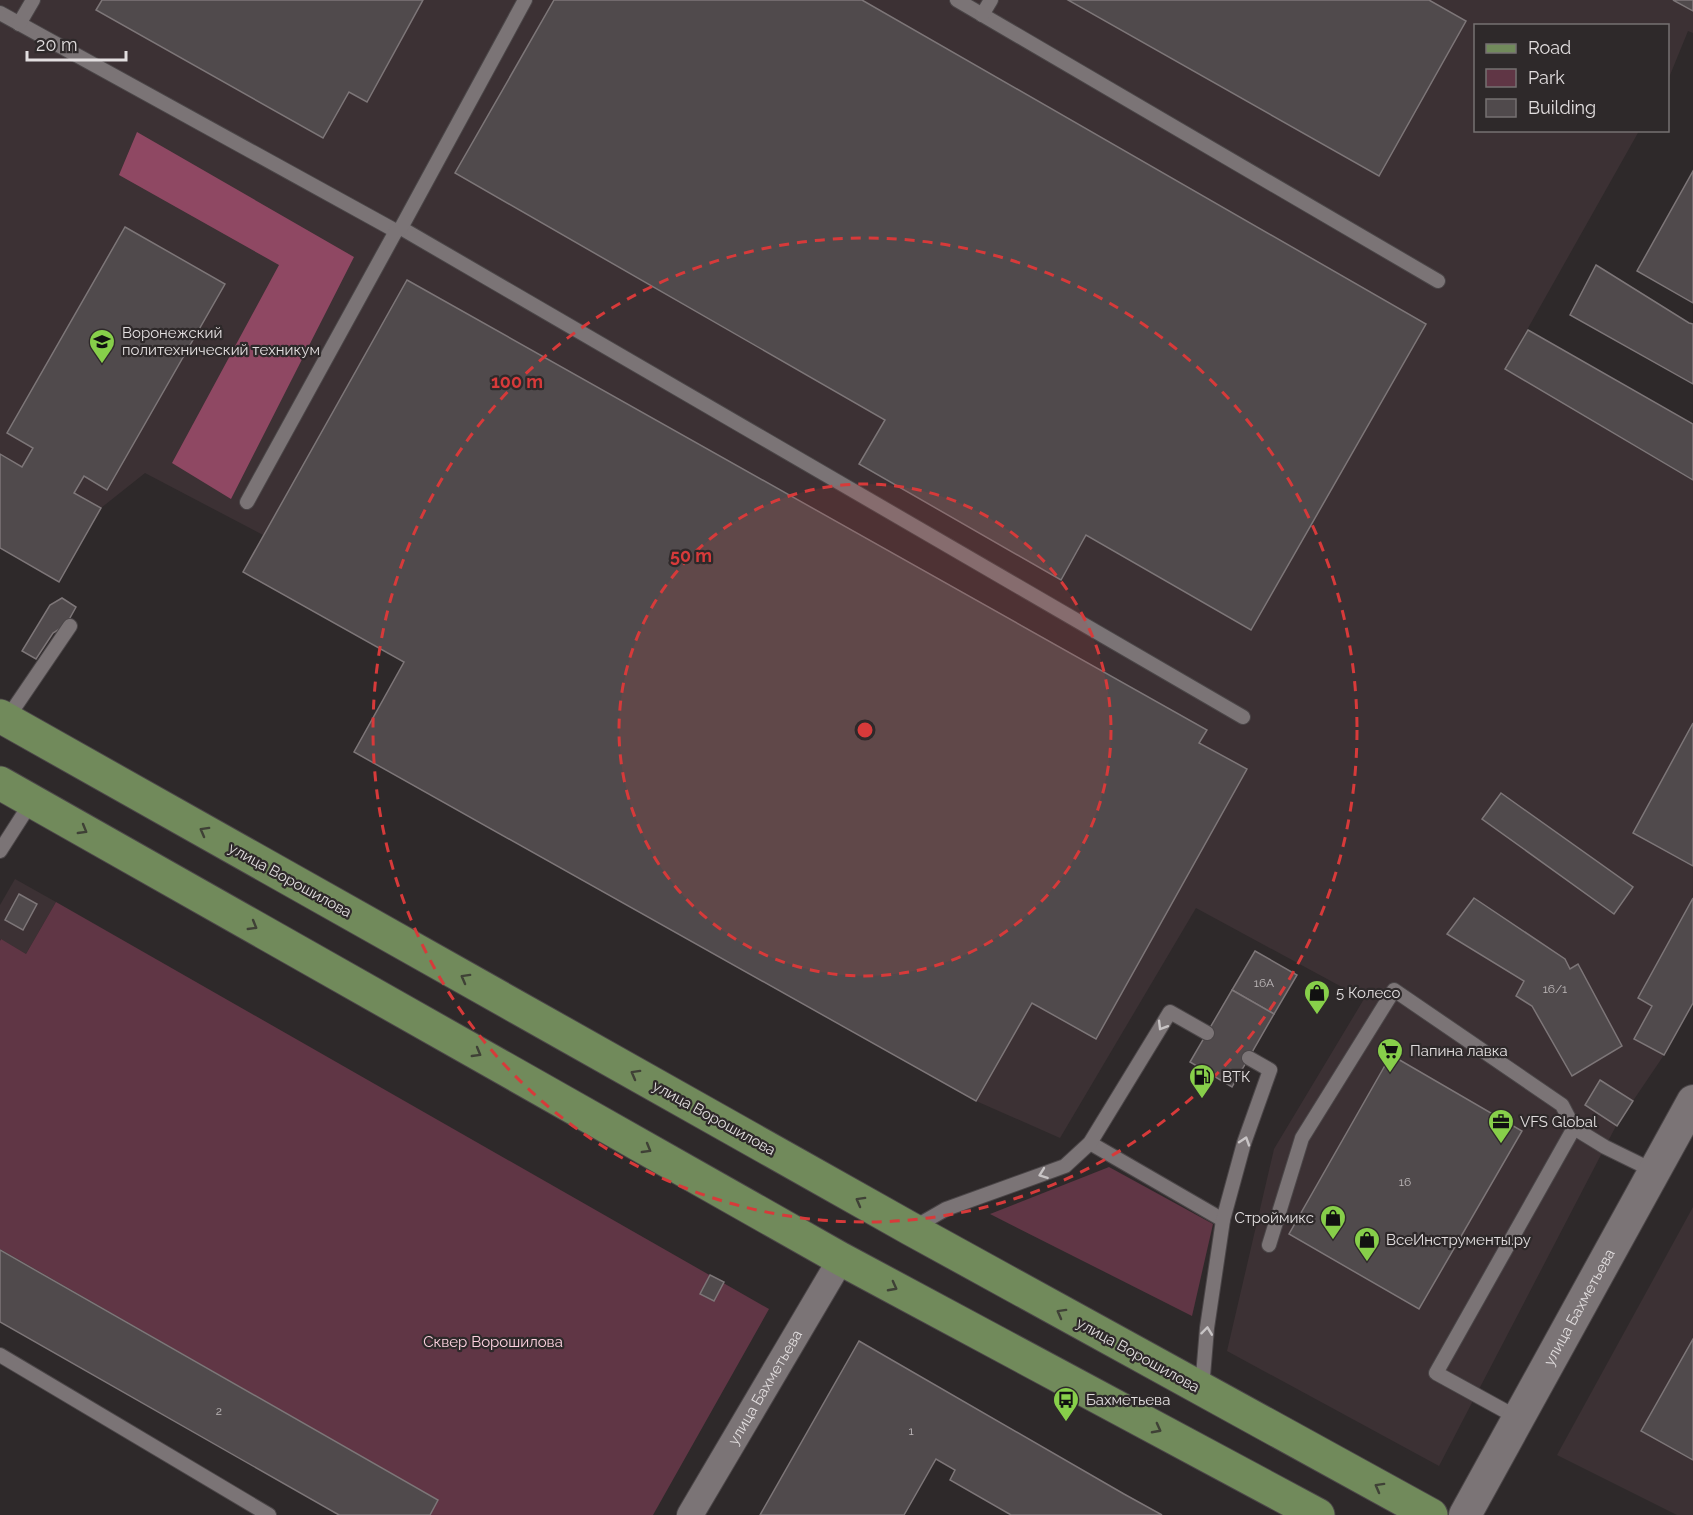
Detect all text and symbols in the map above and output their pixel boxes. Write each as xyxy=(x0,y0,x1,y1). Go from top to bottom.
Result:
scale bar xyxy=(27,24,126,62)
legend xyxy=(1474,24,1669,132)
text: 20 m xyxy=(36,34,78,55)
text: Road xyxy=(1528,37,1571,58)
text: Park xyxy=(1528,67,1565,88)
text: Building xyxy=(1528,97,1596,118)
place label: Воронежский политехнический техникум xyxy=(122,324,320,359)
school or university icon: Воронежский политехнический техникум xyxy=(87,327,117,365)
text: 100 m xyxy=(491,371,543,392)
text: 50 m xyxy=(670,545,712,566)
centre of rings xyxy=(855,720,875,740)
one-way arrow xyxy=(77,823,87,834)
one-way arrow xyxy=(200,827,210,838)
street label: улица Ворошилова xyxy=(225,839,355,921)
one-way arrow xyxy=(247,919,257,930)
one-way arrow xyxy=(461,974,471,985)
house number: 16А xyxy=(1254,976,1274,990)
shop icon: 5 Колесо xyxy=(1302,978,1332,1016)
house number: 16/1 xyxy=(1543,982,1567,996)
place label: 5 Колесо xyxy=(1336,984,1400,1002)
one-way arrow xyxy=(1157,1020,1169,1030)
supermarket icon: Папина лавка xyxy=(1375,1036,1405,1074)
place label: Папина лавка xyxy=(1410,1042,1508,1060)
one-way arrow xyxy=(471,1046,481,1058)
fuel station icon: ВТК xyxy=(1187,1062,1217,1100)
place label: ВТК xyxy=(1222,1068,1251,1086)
one-way arrow xyxy=(631,1070,641,1081)
street label: улица Ворошилова xyxy=(649,1077,779,1159)
office icon: VFS Global xyxy=(1486,1107,1516,1145)
place label: VFS Global xyxy=(1520,1113,1598,1131)
one-way arrow xyxy=(1238,1136,1251,1147)
one-way arrow xyxy=(641,1142,651,1154)
one-way arrow xyxy=(1038,1166,1048,1179)
house number: 16 xyxy=(1399,1175,1411,1189)
one-way arrow xyxy=(856,1196,866,1208)
shop icon: Строймикс xyxy=(1318,1203,1348,1241)
place label: Строймикс xyxy=(1234,1209,1314,1227)
shop icon: ВсеИнструменты.ру xyxy=(1352,1225,1382,1263)
place label: ВсеИнструменты.ру xyxy=(1386,1231,1531,1249)
street label: улица Бахметьева xyxy=(1540,1246,1619,1369)
one-way arrow xyxy=(886,1280,897,1291)
one-way arrow xyxy=(1057,1308,1067,1320)
street label: улица Ворошилова xyxy=(1073,1314,1203,1396)
street label: улица Бахметьева xyxy=(724,1327,806,1448)
one-way arrow xyxy=(1200,1327,1212,1336)
park label: Сквер Ворошилова xyxy=(423,1333,563,1351)
bus stop icon: Бахметьева xyxy=(1051,1385,1081,1423)
place label: Бахметьева xyxy=(1086,1391,1170,1409)
house number: 2 xyxy=(216,1404,222,1418)
one-way arrow xyxy=(1151,1422,1161,1433)
house number: 1 xyxy=(908,1424,914,1438)
one-way arrow xyxy=(1375,1483,1385,1494)

